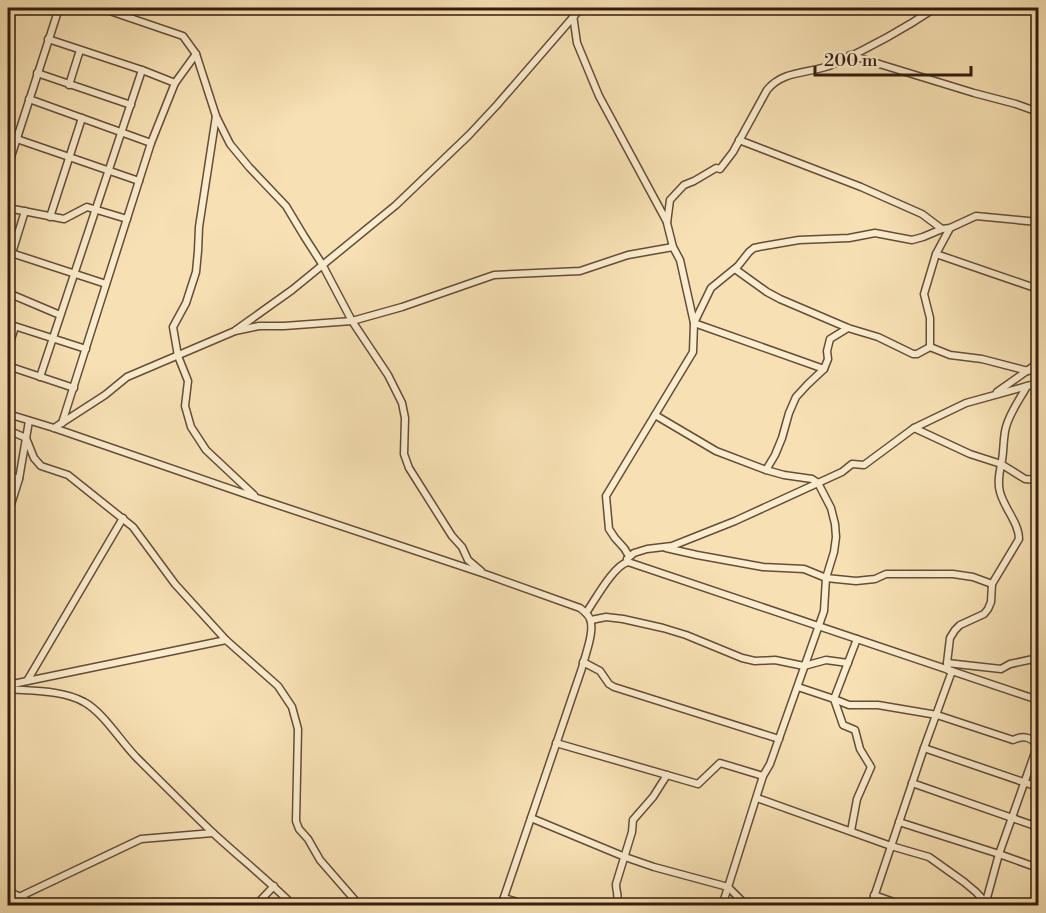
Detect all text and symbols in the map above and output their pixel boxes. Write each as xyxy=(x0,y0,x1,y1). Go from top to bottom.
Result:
scale bar xyxy=(815,39,971,77)
text: 200 m xyxy=(824,49,878,72)

